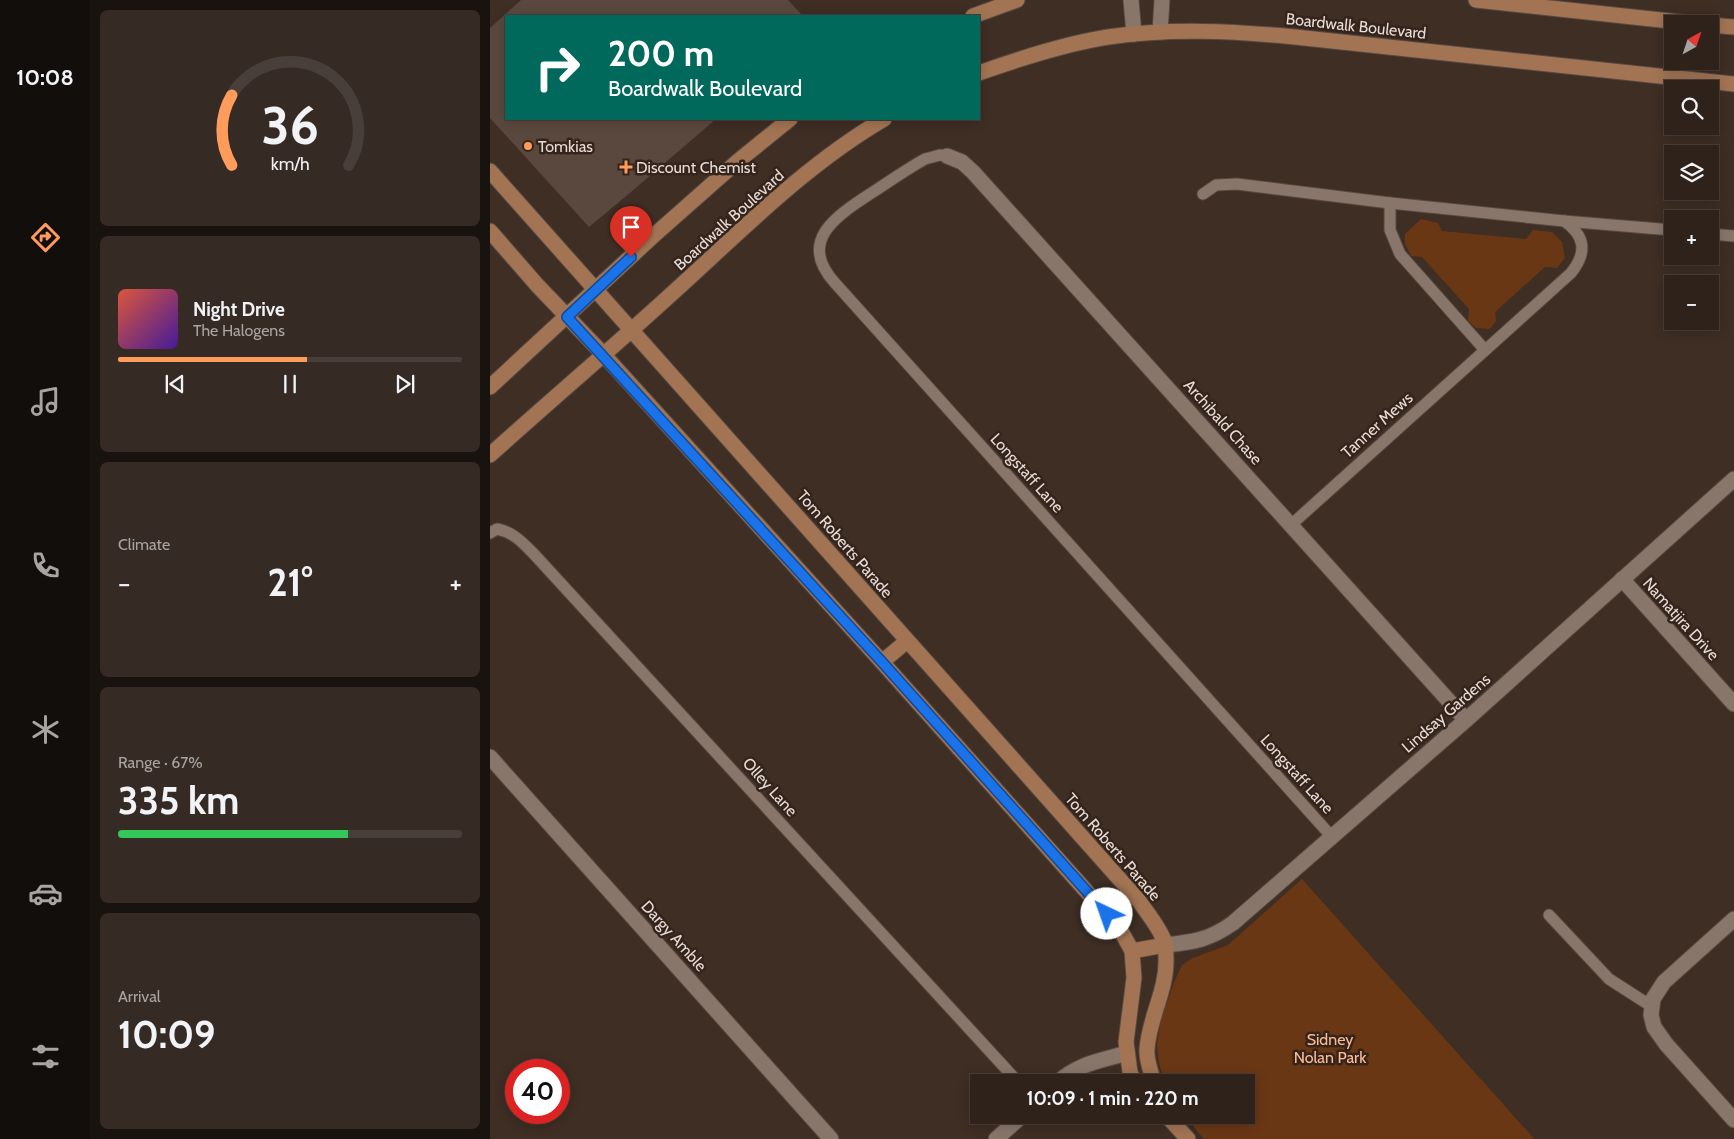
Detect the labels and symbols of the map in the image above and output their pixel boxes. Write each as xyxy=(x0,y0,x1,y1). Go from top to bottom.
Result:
street label: Boardwalk Boulevard xyxy=(1285,9,1427,43)
north arrow xyxy=(1664,15,1719,70)
place label: Tomkias xyxy=(538,137,593,156)
marker: Tomkias xyxy=(522,140,534,152)
place label: Discount Chemist xyxy=(636,158,756,177)
marker: Discount Chemist xyxy=(620,161,632,173)
street label: Boardwalk Boulevard xyxy=(670,166,788,274)
pin xyxy=(610,206,652,257)
street label: Archibald Chase xyxy=(1180,376,1266,468)
street label: Tanner Mews xyxy=(1338,388,1417,462)
street label: Longstaff Lane xyxy=(986,429,1068,517)
street label: Tom Roberts Parade xyxy=(793,486,897,602)
street label: Namatjira Drive xyxy=(1639,574,1723,664)
street label: Lindsay Gardens xyxy=(1398,669,1494,757)
street label: Longstaff Lane xyxy=(1256,730,1338,818)
street label: Olley Lane xyxy=(739,754,801,820)
street label: Tom Roberts Parade xyxy=(1061,789,1165,905)
position arrow xyxy=(1080,887,1132,939)
street label: Dargy Amble xyxy=(637,897,711,975)
park label: Sidney Nolan Park xyxy=(1294,1030,1367,1067)
speed limit sign: 40 xyxy=(505,1059,570,1124)

